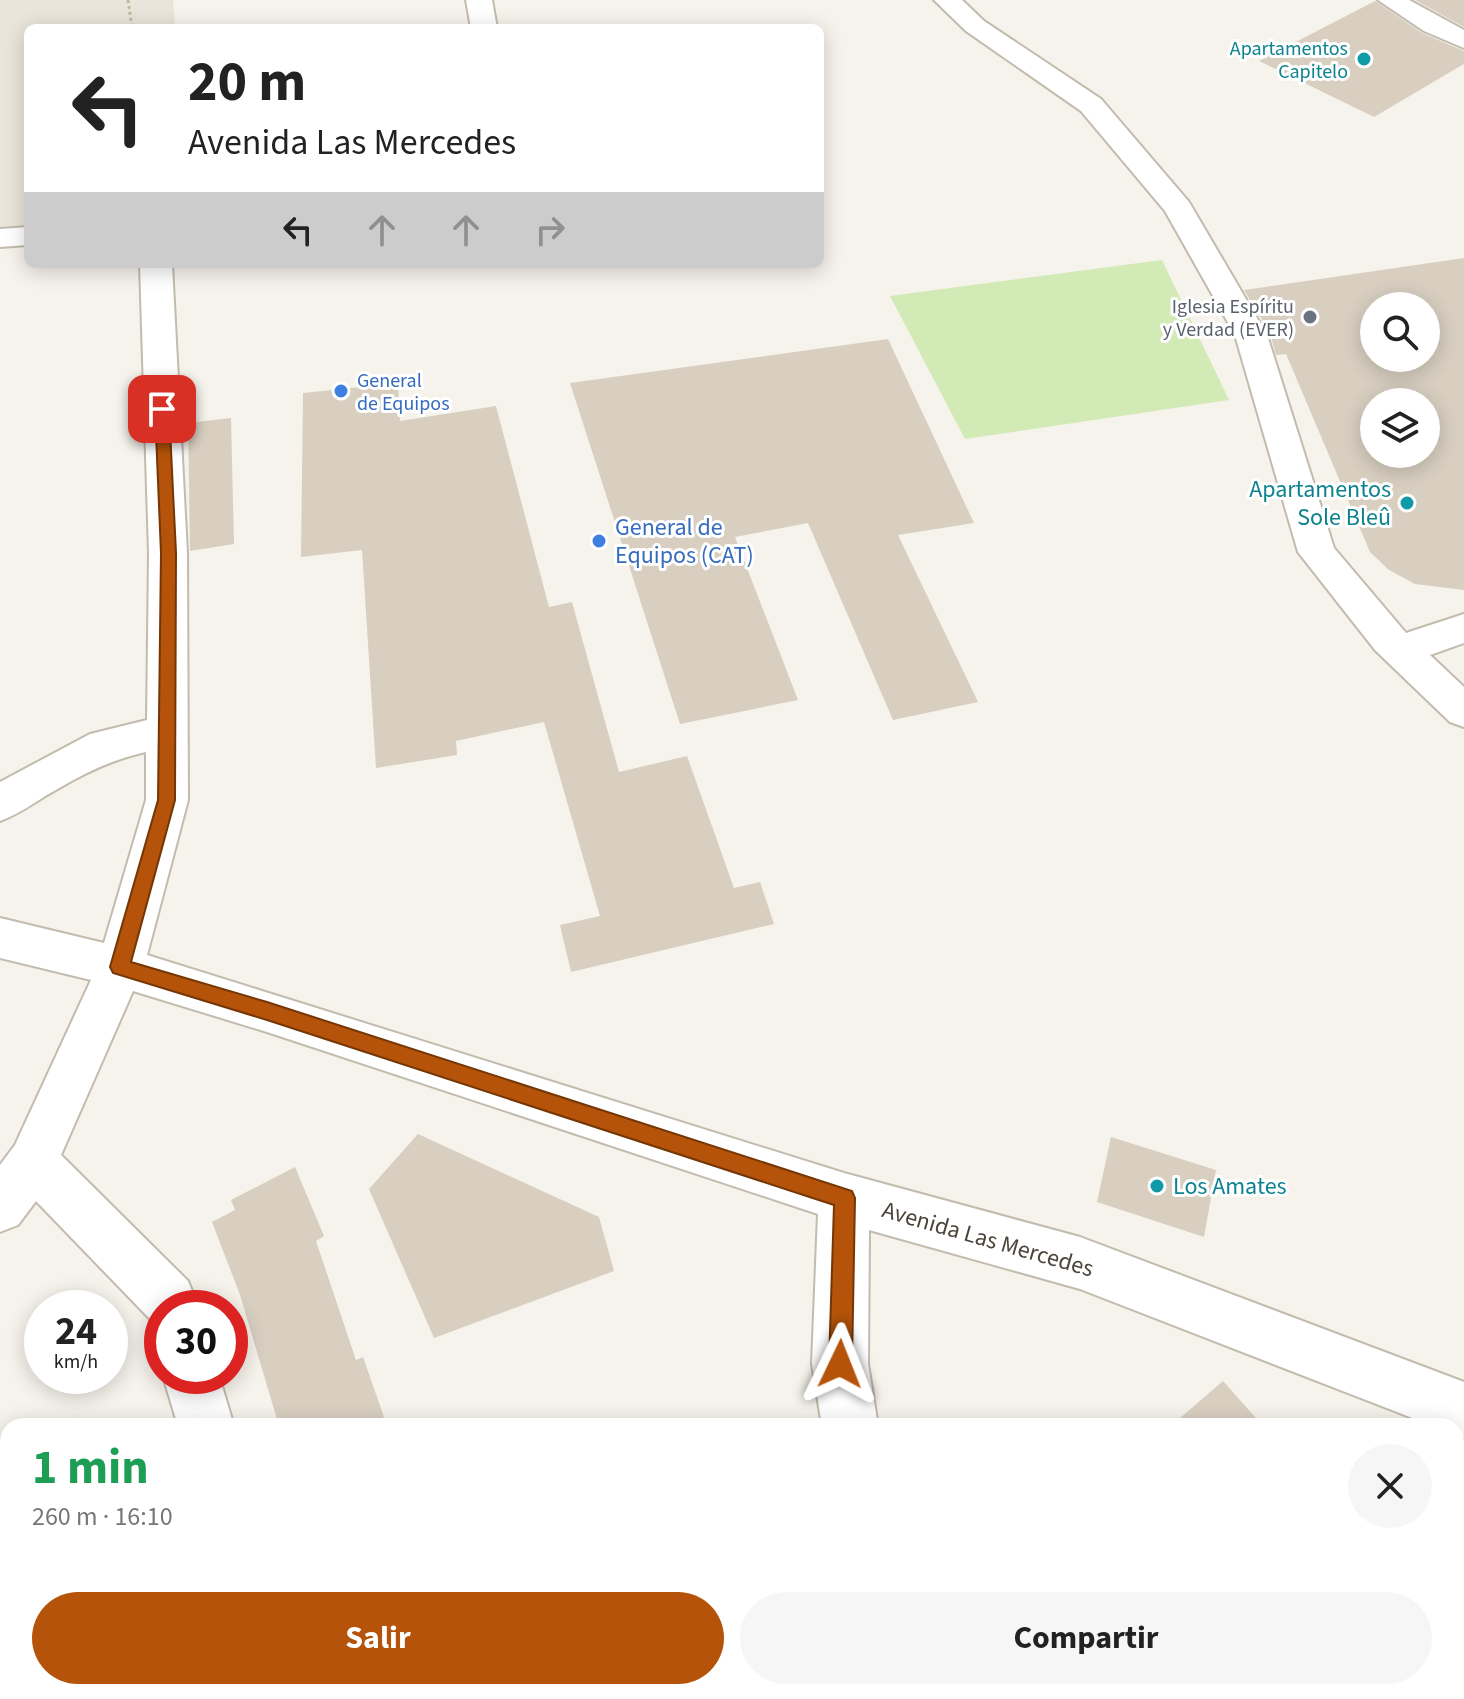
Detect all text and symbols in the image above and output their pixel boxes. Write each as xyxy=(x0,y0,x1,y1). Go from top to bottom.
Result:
place label: Apartamentos Capitelo xyxy=(1230,35,1348,86)
text: 20 m xyxy=(188,43,306,122)
marker: Apartamentos Capitelo xyxy=(1355,50,1373,68)
icon: left xyxy=(56,56,160,160)
text: Avenida Las Mercedes xyxy=(188,117,516,168)
icon: left xyxy=(276,208,320,252)
icon: ahead xyxy=(360,208,404,252)
icon: ahead xyxy=(444,208,488,252)
icon: right xyxy=(528,208,572,252)
map controls xyxy=(1360,292,1440,468)
button: search xyxy=(1360,292,1440,372)
place label: Iglesia Espíritu y Verdad (EVER) xyxy=(1163,293,1294,344)
marker: Iglesia Espíritu y Verdad (EVER) xyxy=(1301,308,1319,326)
place label: General de Equipos xyxy=(357,367,450,418)
pin xyxy=(128,375,196,443)
marker: General de Equipos xyxy=(332,382,350,400)
icon: arrive xyxy=(140,387,184,431)
button: layers xyxy=(1360,388,1440,468)
place label: Apartamentos Sole Bleû xyxy=(1249,472,1391,535)
marker: Apartamentos Sole Bleû xyxy=(1398,494,1416,512)
place label: General de Equipos (CAT) xyxy=(615,510,754,573)
marker: General de Equipos (CAT) xyxy=(590,532,608,550)
place label: Los Amates xyxy=(1173,1169,1287,1204)
marker: Los Amates xyxy=(1148,1177,1166,1195)
street label: Avenida Las Mercedes xyxy=(878,1193,1098,1286)
speed limit sign: 30 xyxy=(144,1290,248,1394)
text: 24 xyxy=(55,1303,97,1360)
position arrow xyxy=(798,1322,882,1406)
text: km/h xyxy=(54,1348,98,1376)
text: 1 min xyxy=(32,1434,149,1502)
button: close xyxy=(1348,1444,1432,1528)
text: 260 m · 16:10 xyxy=(32,1498,173,1535)
button: Salir xyxy=(32,1592,724,1684)
button: Compartir xyxy=(740,1592,1432,1684)

